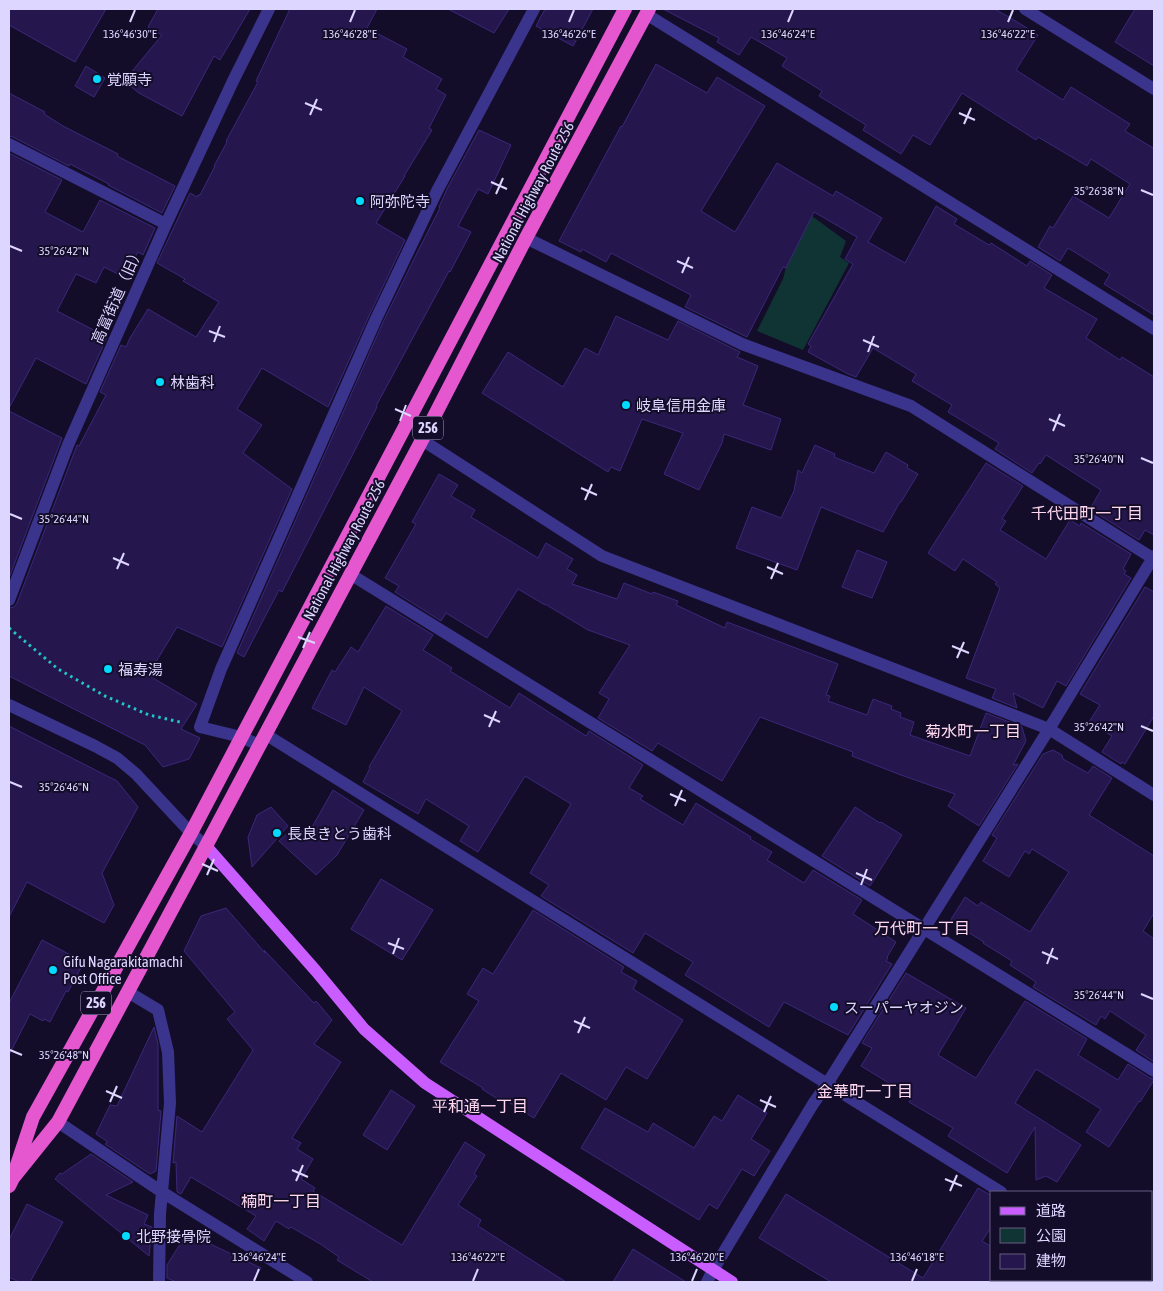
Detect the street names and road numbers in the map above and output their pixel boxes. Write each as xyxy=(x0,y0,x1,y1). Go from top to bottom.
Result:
street label: National Highway Route 256 xyxy=(489,119,577,265)
street label: 高富街道（旧） xyxy=(88,244,146,346)
road number: 256 xyxy=(413,416,443,439)
street label: National Highway Route 256 xyxy=(300,477,388,623)
road number: 256 xyxy=(81,991,111,1014)

